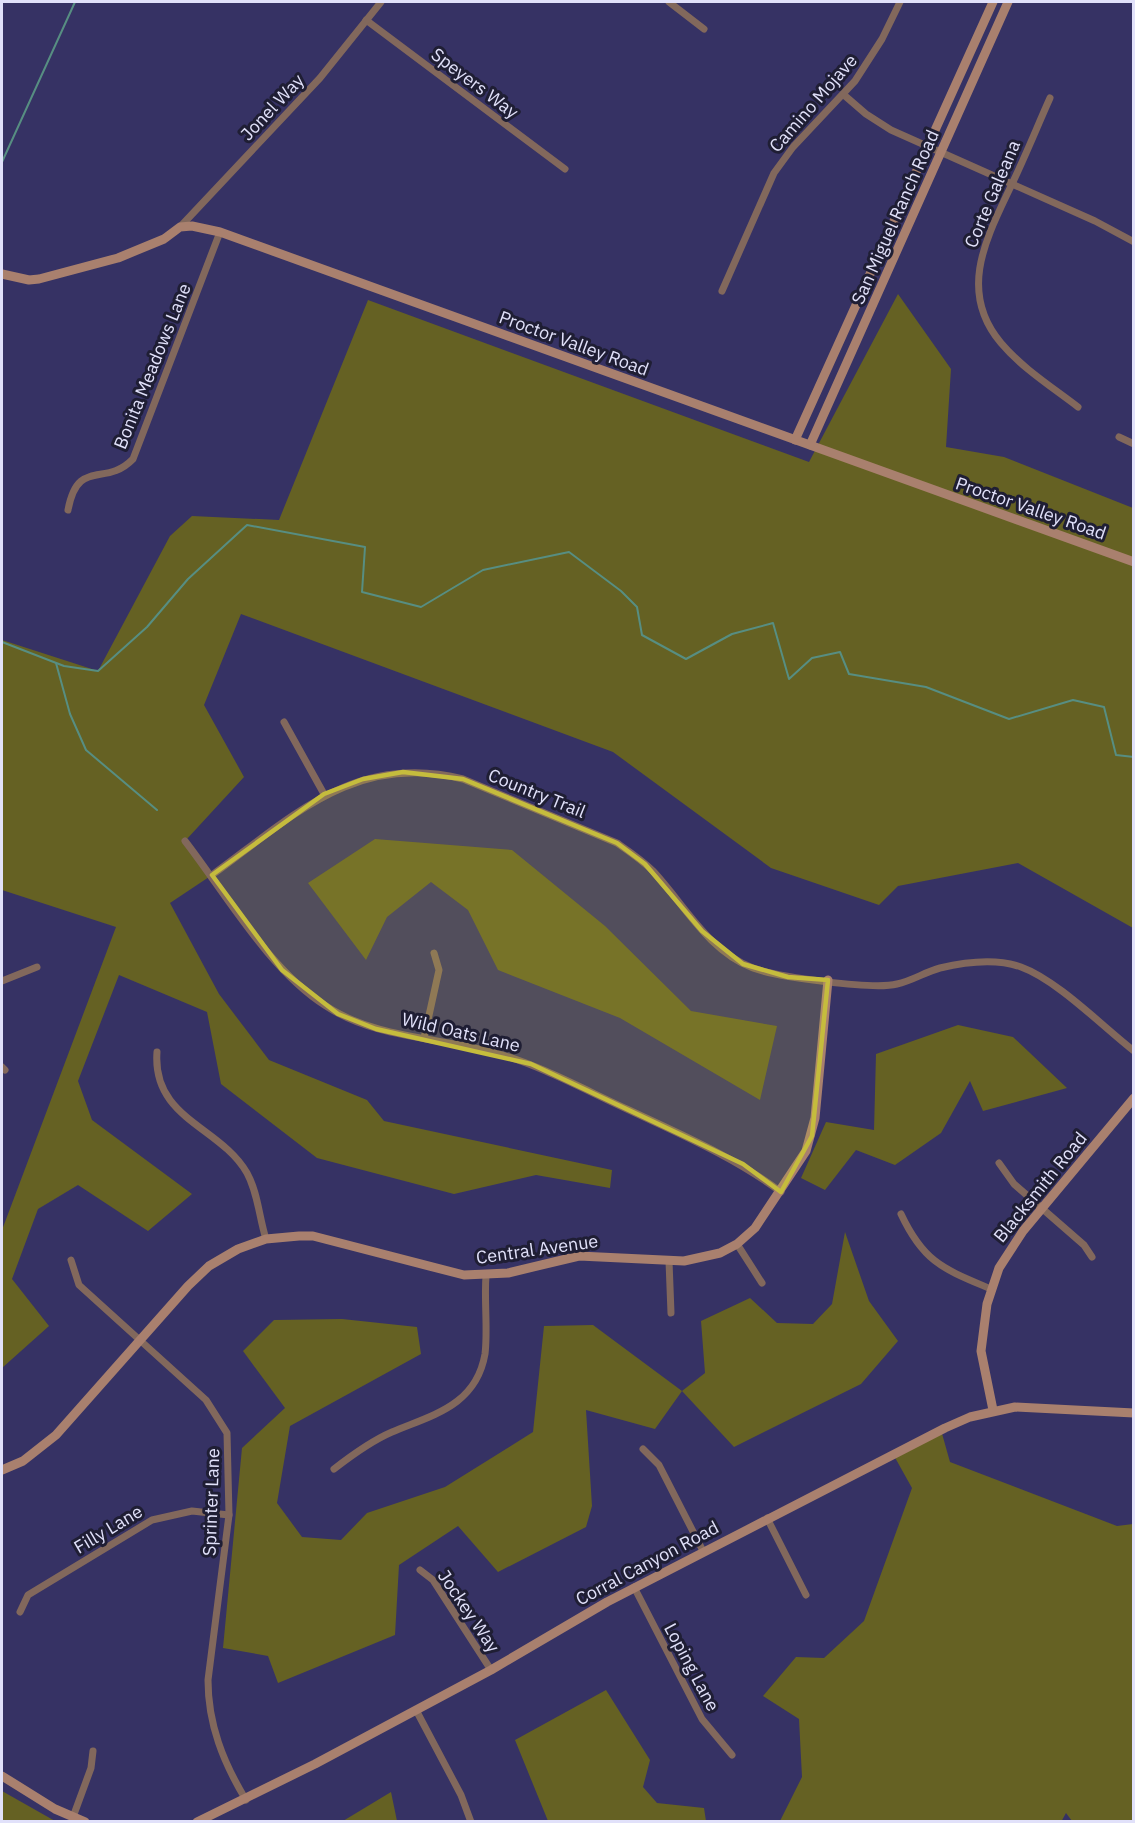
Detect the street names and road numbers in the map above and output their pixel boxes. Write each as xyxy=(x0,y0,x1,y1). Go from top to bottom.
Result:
street label: Speyers Way xyxy=(427,43,523,123)
street label: Camino Mojave xyxy=(764,49,862,157)
street label: Jonel Way xyxy=(235,69,309,145)
street label: San Miguel Ranch Road xyxy=(846,126,944,308)
street label: Corte Galeana xyxy=(959,136,1025,251)
street label: Bonita Meadows Lane xyxy=(108,280,196,452)
street label: Proctor Valley Road xyxy=(496,305,652,381)
street label: Proctor Valley Road xyxy=(953,471,1109,545)
street label: Country Trail xyxy=(485,763,589,823)
street label: Wild Oats Lane xyxy=(400,1007,522,1057)
street label: Blacksmith Road xyxy=(988,1127,1092,1247)
street label: Central Avenue xyxy=(474,1229,600,1269)
street label: Sprinter Lane xyxy=(198,1448,224,1556)
street label: Filly Lane xyxy=(69,1500,147,1558)
street label: Corral Canyon Road xyxy=(571,1516,723,1610)
street label: Jockey Way xyxy=(433,1565,505,1657)
street label: Loping Lane xyxy=(659,1619,725,1715)

